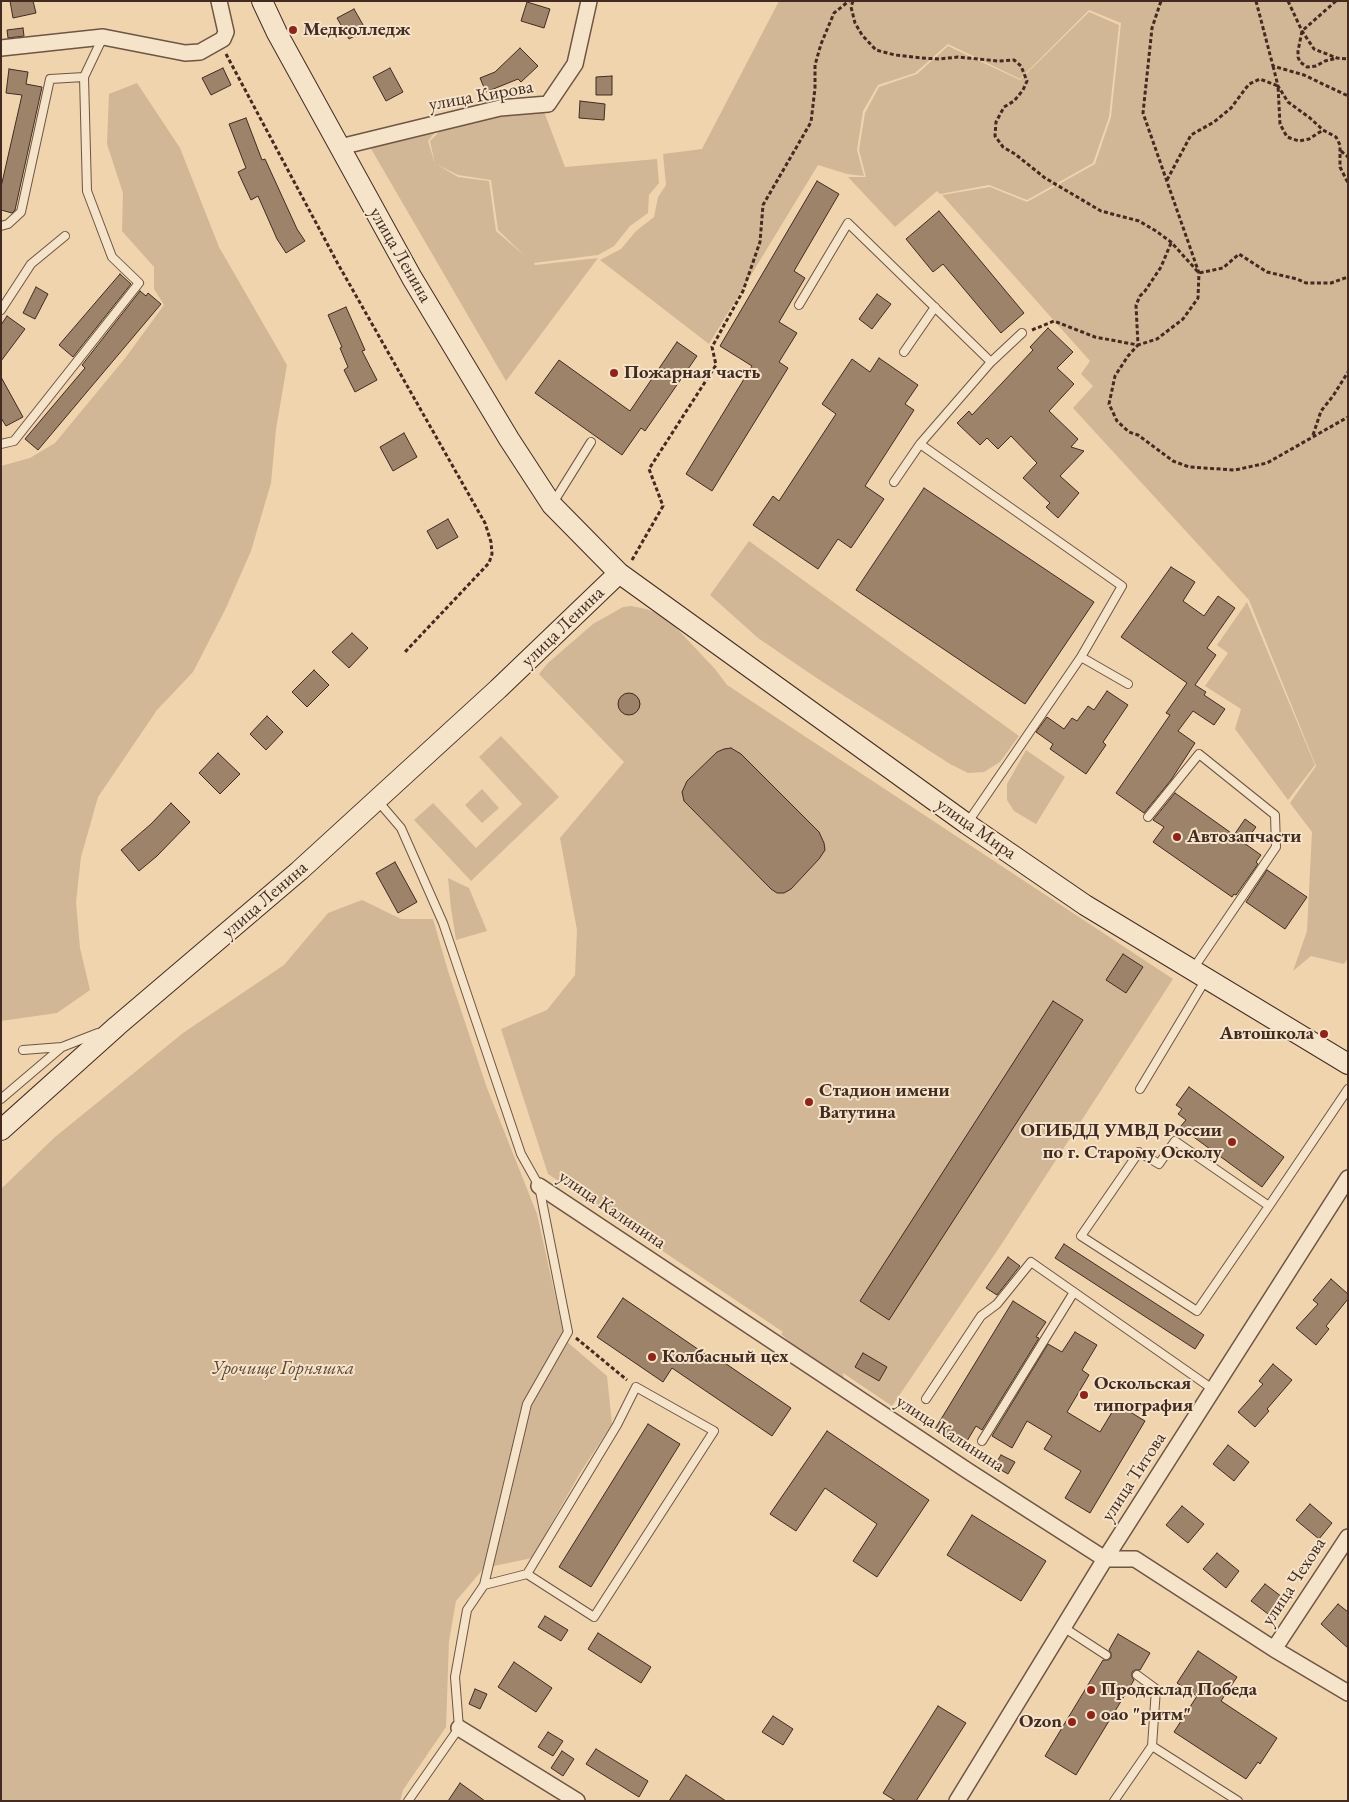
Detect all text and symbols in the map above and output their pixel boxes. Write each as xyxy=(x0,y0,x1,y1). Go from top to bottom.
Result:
place label: Медколледж xyxy=(303,19,410,41)
marker: Медколледж xyxy=(287,24,299,36)
street label: улица Кирова xyxy=(427,76,535,116)
street label: улица Ленина xyxy=(364,203,436,307)
place label: Пожарная часть xyxy=(624,362,760,384)
marker: Пожарная часть xyxy=(608,367,620,379)
street label: улица Ленина xyxy=(517,582,609,672)
street label: улица Мира xyxy=(932,793,1020,865)
place label: Автозапчасти xyxy=(1187,826,1301,848)
marker: Автозапчасти xyxy=(1171,831,1183,843)
street label: улица Ленина xyxy=(217,856,313,944)
place label: Автошкола xyxy=(1220,1023,1314,1045)
marker: Автошкола xyxy=(1318,1028,1330,1040)
place label: Стадион имени Ватутина xyxy=(819,1080,950,1124)
marker: Стадион имени Ватутина xyxy=(803,1096,815,1108)
place label: ОГИБДД УМВД России по г. Старому Осколу xyxy=(1020,1120,1222,1164)
marker: ОГИБДД УМВД России по г. Старому Осколу xyxy=(1226,1136,1238,1148)
street label: улица Калинина xyxy=(554,1166,670,1254)
place label: Колбасный цех xyxy=(662,1346,789,1368)
marker: Колбасный цех xyxy=(646,1351,658,1363)
park label: Урочище Горняшка xyxy=(212,1358,354,1380)
place label: Оскольская типография xyxy=(1094,1373,1193,1417)
marker: Оскольская типография xyxy=(1078,1389,1090,1401)
street label: улица Калинина xyxy=(891,1390,1009,1478)
street label: улица Титова xyxy=(1097,1428,1171,1526)
street label: улица Чехова xyxy=(1257,1533,1331,1631)
place label: Продсклад Победа xyxy=(1101,1679,1257,1701)
marker: Продсклад Победа xyxy=(1085,1684,1097,1696)
place label: оао "ритм" xyxy=(1101,1704,1191,1726)
marker: оао "ритм" xyxy=(1085,1709,1097,1721)
place label: Ozon xyxy=(1019,1711,1062,1733)
marker: Ozon xyxy=(1066,1716,1078,1728)

